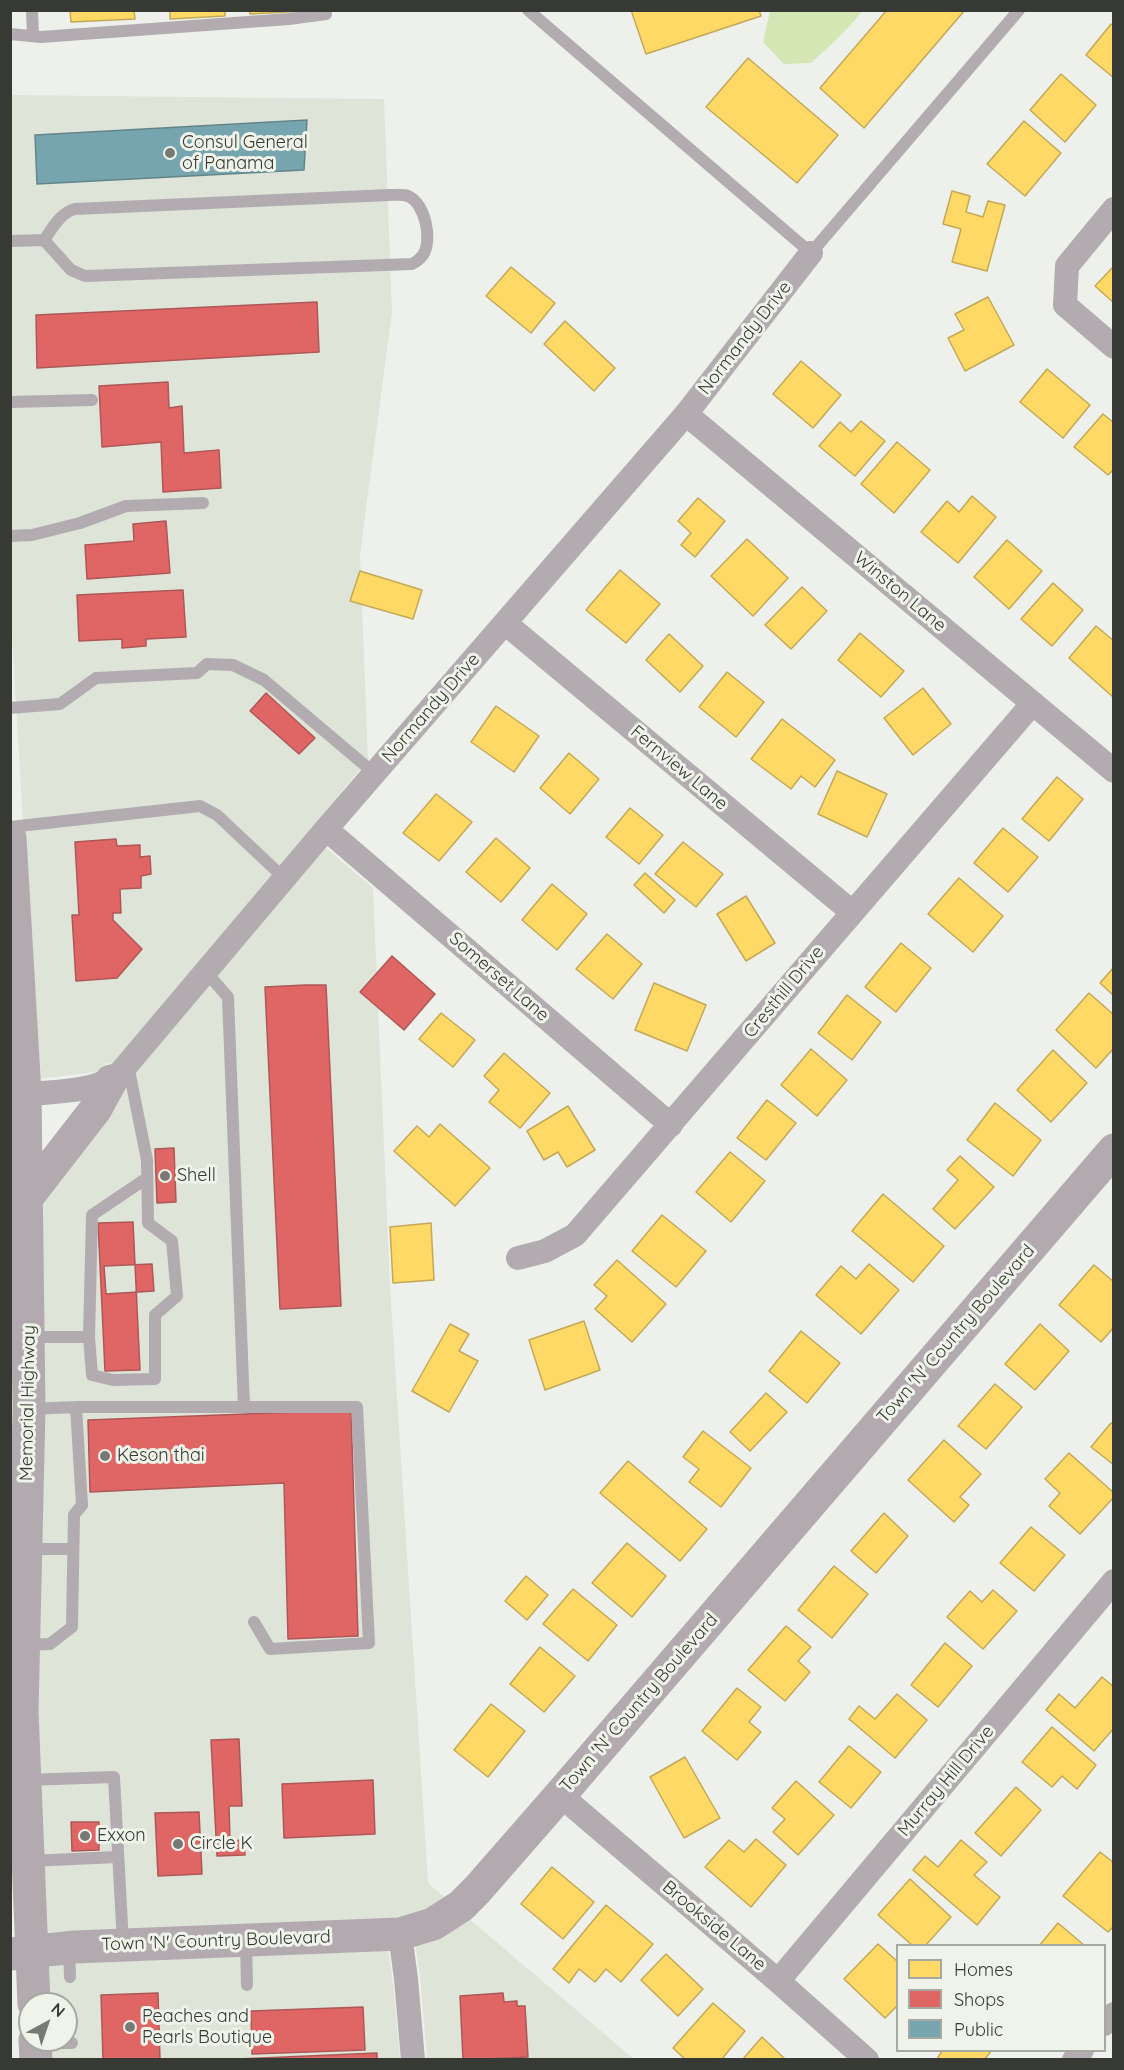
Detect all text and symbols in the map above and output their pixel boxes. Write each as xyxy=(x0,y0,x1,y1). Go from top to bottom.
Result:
place label: Consul General of Panama xyxy=(182,132,308,174)
marker: Consul General of Panama xyxy=(163,146,177,160)
street label: Normandy Drive xyxy=(694,277,796,399)
street label: Winston Lane xyxy=(850,547,950,637)
street label: Normandy Drive xyxy=(378,649,484,767)
street label: Fernview Lane xyxy=(626,721,732,815)
street label: Somerset Lane xyxy=(445,928,553,1026)
street label: Cresthill Drive xyxy=(739,942,829,1042)
place label: Shell xyxy=(177,1165,216,1187)
marker: Shell xyxy=(158,1169,172,1183)
street label: Town 'N' Country Boulevard xyxy=(873,1240,1039,1428)
street label: Memorial Highway xyxy=(16,1325,40,1481)
place label: Keson thai xyxy=(117,1445,205,1467)
marker: Keson thai xyxy=(98,1449,112,1463)
street label: Town 'N' Country Boulevard xyxy=(556,1609,722,1797)
street label: Murray Hill Drive xyxy=(893,1721,999,1841)
place label: Exxon xyxy=(97,1825,146,1847)
marker: Exxon xyxy=(78,1829,92,1843)
place label: Circle K xyxy=(190,1833,253,1855)
marker: Circle K xyxy=(171,1837,185,1851)
street label: Brookside Lane xyxy=(658,1876,770,1976)
street label: Town 'N' Country Boulevard xyxy=(101,1926,331,1956)
legend xyxy=(896,1944,1106,2052)
text: Homes xyxy=(954,1958,1013,1981)
text: Shops xyxy=(954,1988,1005,2011)
north arrow xyxy=(18,1992,78,2052)
text: N xyxy=(47,1998,69,2021)
place label: Peaches and Pearls Boutique xyxy=(142,2006,272,2048)
text: Public xyxy=(954,2018,1003,2041)
marker: Peaches and Pearls Boutique xyxy=(123,2020,137,2034)

